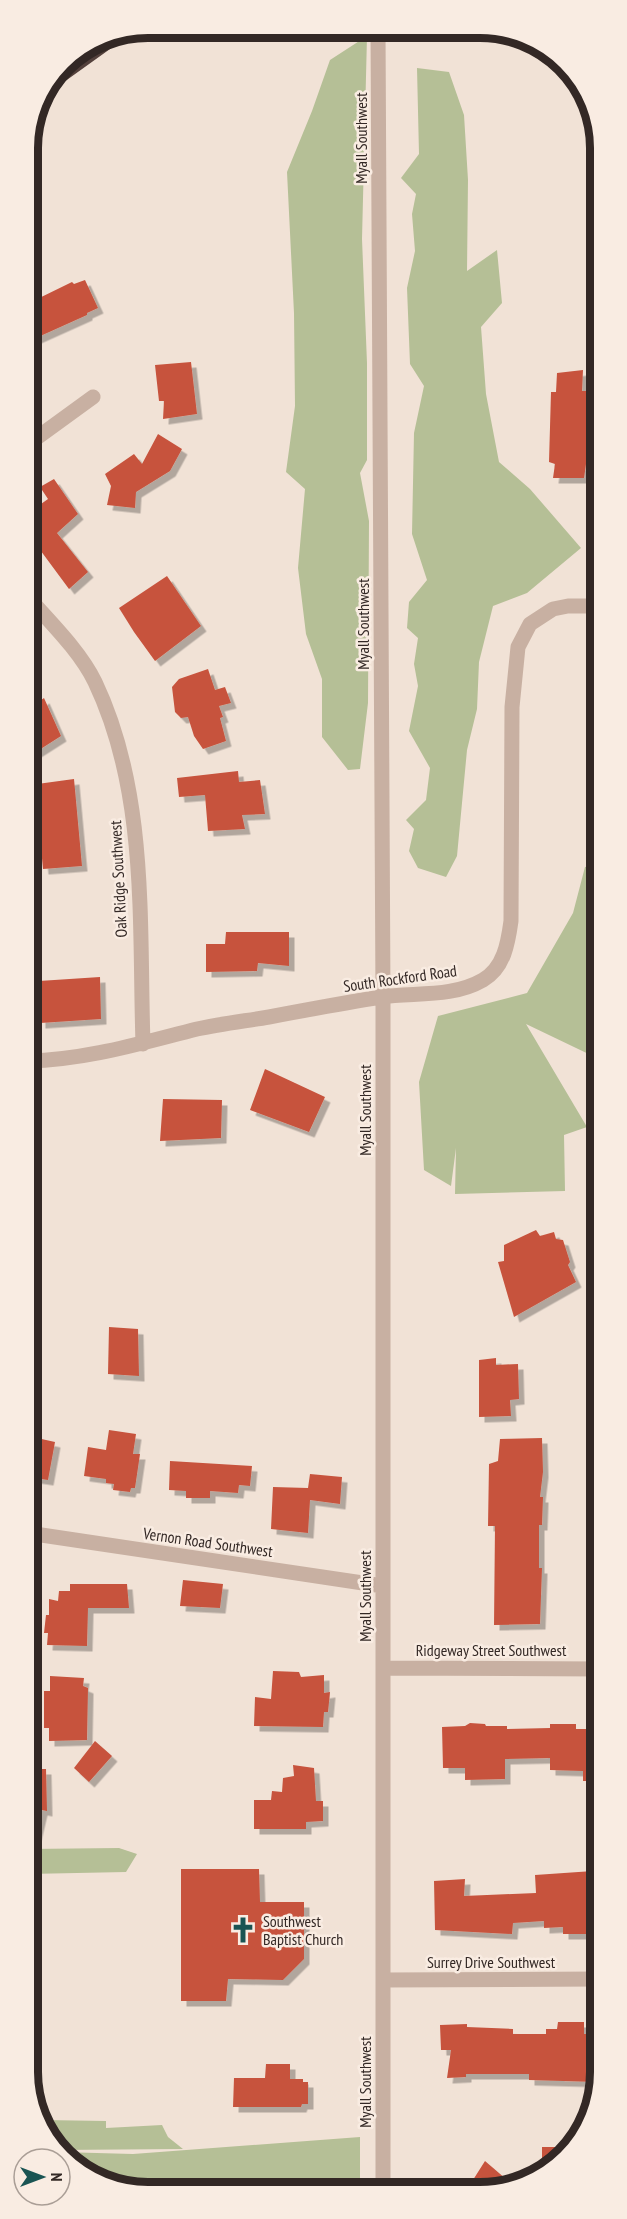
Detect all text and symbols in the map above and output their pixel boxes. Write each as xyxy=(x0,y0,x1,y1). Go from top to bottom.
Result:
street label: Myall Southwest xyxy=(351,92,371,184)
street label: Myall Southwest xyxy=(353,578,373,670)
street label: Oak Ridge Southwest xyxy=(105,819,131,938)
street label: South Rockford Road xyxy=(342,960,458,996)
street label: Myall Southwest xyxy=(355,1064,375,1156)
street label: Vernon Road Southwest xyxy=(141,1523,275,1561)
street label: Myall Southwest xyxy=(355,1550,375,1642)
street label: Ridgeway Street Southwest xyxy=(416,1640,567,1660)
place label: Southwest Baptist Church xyxy=(263,1911,343,1949)
church icon: Southwest Baptist Church xyxy=(228,1915,258,1945)
street label: Surrey Drive Southwest xyxy=(427,1952,556,1972)
street label: Myall Southwest xyxy=(355,2036,375,2128)
north arrow xyxy=(12,2147,72,2207)
text: N xyxy=(47,2173,67,2181)

